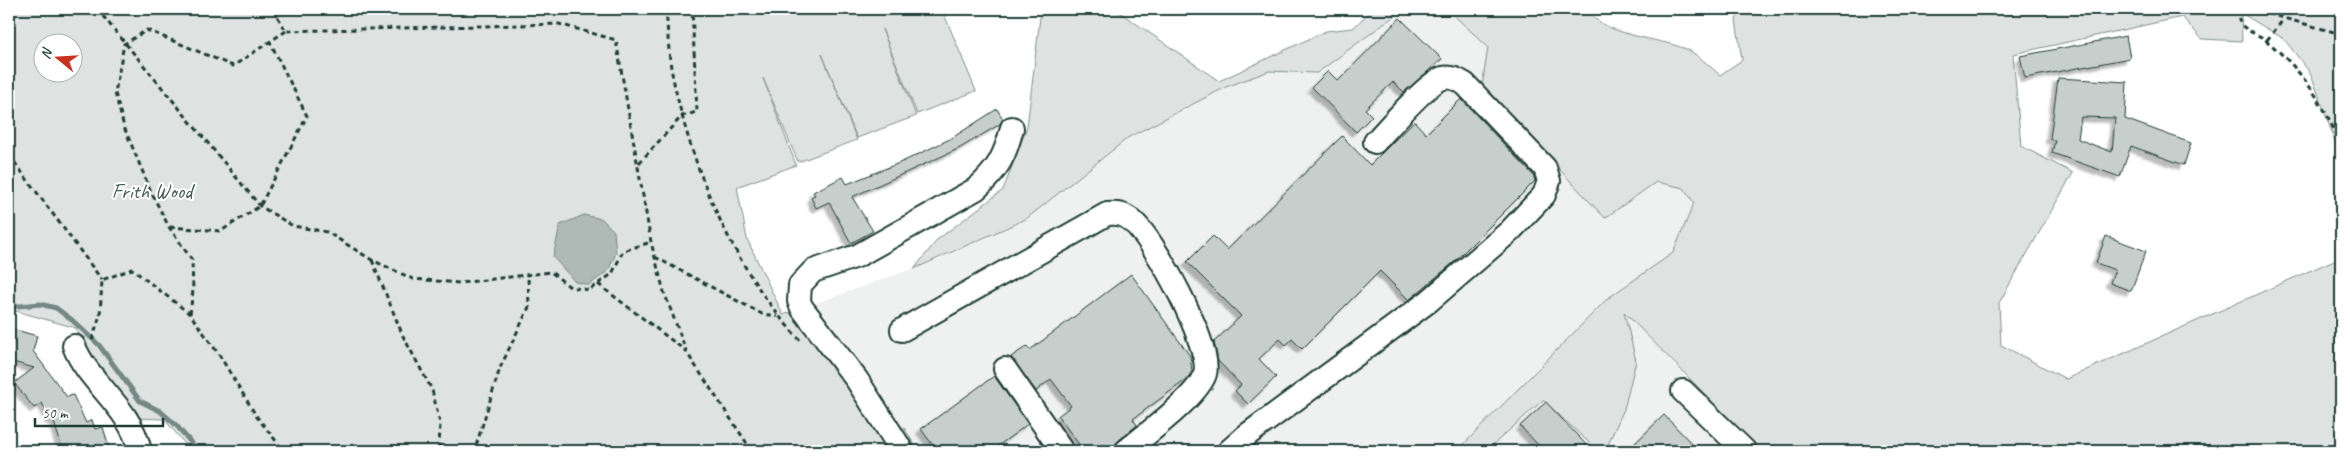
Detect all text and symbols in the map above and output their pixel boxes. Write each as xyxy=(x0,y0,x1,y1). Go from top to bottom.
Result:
north arrow xyxy=(32,32,82,82)
text: N xyxy=(37,45,56,61)
park label: Frith Wood xyxy=(112,178,196,204)
scale bar xyxy=(35,395,162,427)
text: 50 m xyxy=(42,404,69,423)

